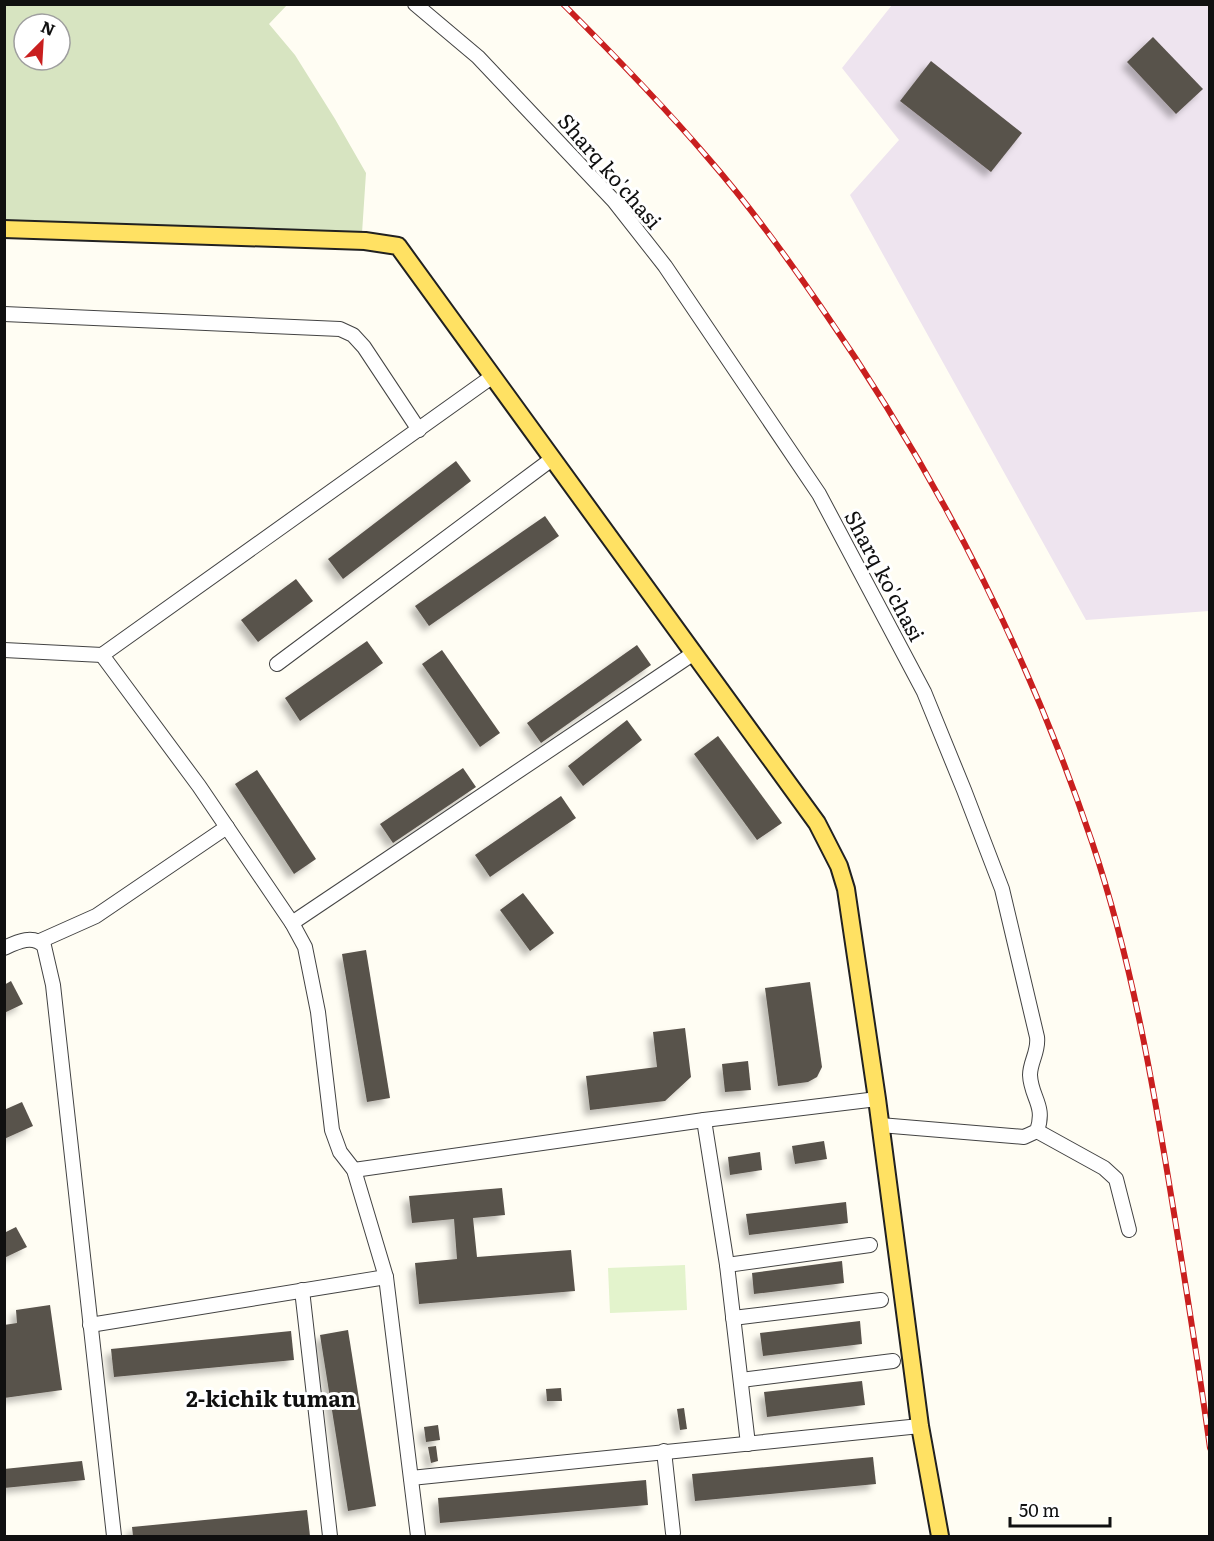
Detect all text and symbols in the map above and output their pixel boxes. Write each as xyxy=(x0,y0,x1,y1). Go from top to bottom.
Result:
north arrow xyxy=(12,12,72,72)
text: N xyxy=(37,14,60,41)
street label: Sharq ko'chasi xyxy=(552,105,670,235)
street label: Sharq ko'chasi xyxy=(838,504,934,646)
district label: 2-kichik tuman xyxy=(186,1381,356,1414)
scale bar xyxy=(1010,1490,1110,1528)
text: 50 m xyxy=(1019,1496,1060,1523)

